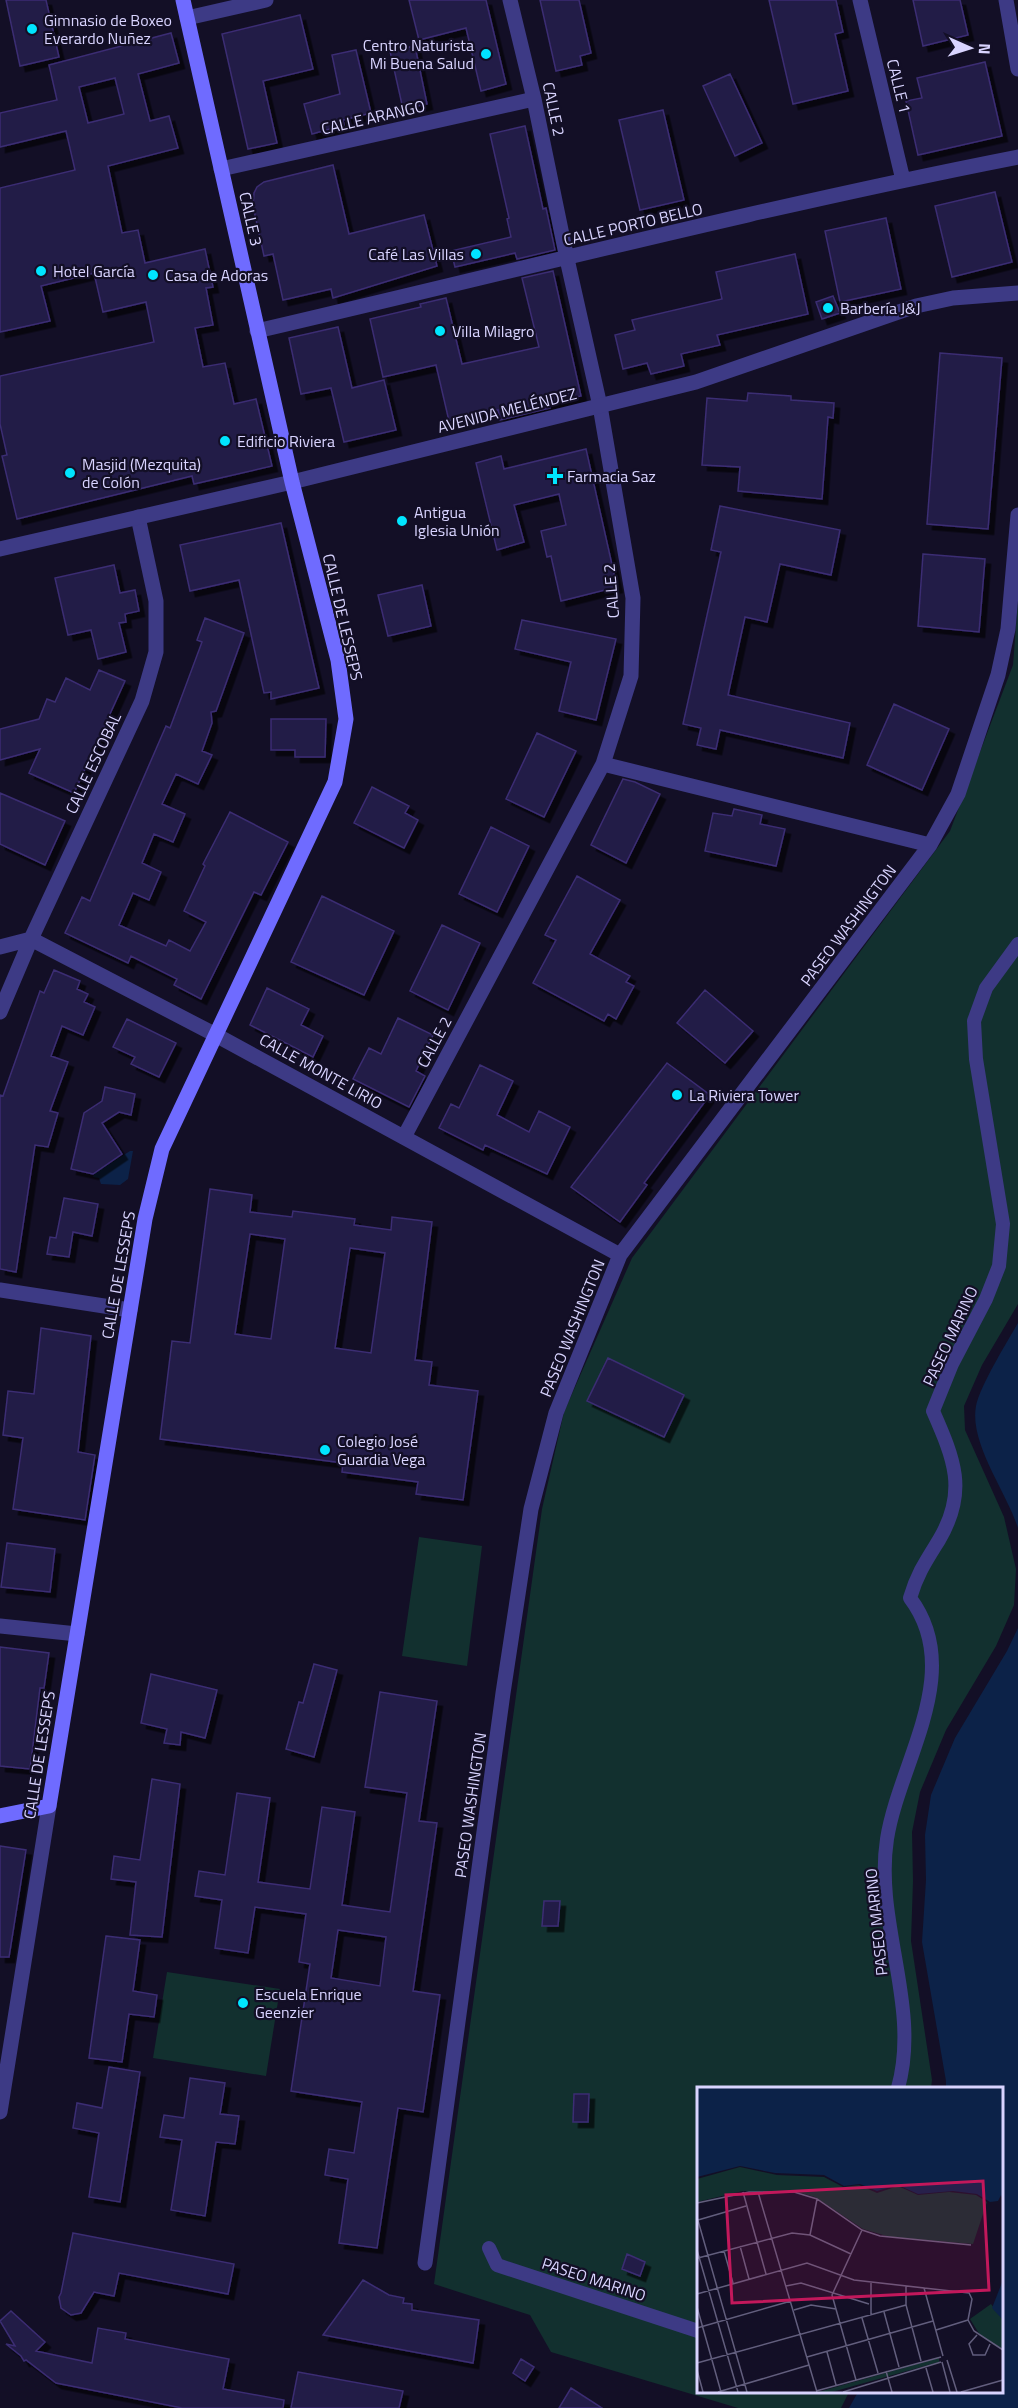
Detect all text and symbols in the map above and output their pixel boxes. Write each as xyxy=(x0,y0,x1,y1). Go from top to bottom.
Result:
place label: Gimnasio de Boxeo Everardo Nuñez xyxy=(44,8,172,50)
north arrow xyxy=(940,18,1000,78)
marker: Gimnasio de Boxeo Everardo Nuñez xyxy=(25,22,39,36)
place label: Centro Naturista Mi Buena Salud xyxy=(363,33,474,75)
text: N xyxy=(973,43,997,55)
marker: Centro Naturista Mi Buena Salud xyxy=(479,47,493,61)
street label: CALLE 1 xyxy=(881,56,917,116)
street label: CALLE 2 xyxy=(537,80,571,138)
street label: CALLE ARANGO xyxy=(319,93,427,141)
street label: CALLE 3 xyxy=(233,190,269,248)
street label: CALLE PORTO BELLO xyxy=(561,196,705,252)
place label: Café Las Villas xyxy=(368,242,464,266)
marker: Café Las Villas xyxy=(469,247,483,261)
place label: Hotel García xyxy=(53,259,135,283)
place label: Casa de Adoras xyxy=(165,263,268,287)
marker: Hotel García xyxy=(34,264,48,278)
marker: Casa de Adoras xyxy=(146,268,160,282)
place label: Barbería J&J xyxy=(840,296,921,320)
marker: Barbería J&J xyxy=(821,301,835,315)
place label: Villa Milagro xyxy=(452,319,534,343)
marker: Villa Milagro xyxy=(433,324,447,338)
street label: AVENIDA MELÉNDEZ xyxy=(435,381,579,439)
place label: Edificio Riviera xyxy=(237,429,335,453)
marker: Edificio Riviera xyxy=(218,434,232,448)
place label: Masjid (Mezquita) de Colón xyxy=(82,452,201,494)
place label: Farmacia Saz xyxy=(567,464,656,488)
marker: Masjid (Mezquita) de Colón xyxy=(63,466,77,480)
marker: Farmacia Saz xyxy=(548,469,562,483)
place label: Antigua Iglesia Unión xyxy=(414,500,500,542)
marker: Antigua Iglesia Unión xyxy=(395,514,409,528)
street label: CALLE DE LESSEPS xyxy=(317,551,369,683)
street label: CALLE 2 xyxy=(597,563,625,619)
street label: CALLE ESCOBAL xyxy=(59,708,127,818)
street label: PASEO WASHINGTON xyxy=(794,859,902,991)
street label: CALLE 2 xyxy=(411,1012,457,1072)
street label: CALLE MONTE LIRIO xyxy=(255,1027,387,1115)
place label: La Riviera Tower xyxy=(689,1083,799,1107)
marker: La Riviera Tower xyxy=(670,1088,684,1102)
street label: CALLE DE LESSEPS xyxy=(95,1209,141,1341)
street label: PASEO WASHINGTON xyxy=(533,1255,611,1401)
street label: PASEO MARINO xyxy=(916,1282,984,1390)
place label: Colegio José Guardia Vega xyxy=(337,1429,425,1471)
marker: Colegio José Guardia Vega xyxy=(318,1443,332,1457)
street label: CALLE DE LESSEPS xyxy=(17,1689,61,1821)
street label: PASEO WASHINGTON xyxy=(448,1731,492,1879)
street label: PASEO MARINO xyxy=(858,1867,894,1977)
place label: Escuela Enrique Geenzier xyxy=(255,1982,362,2024)
marker: Escuela Enrique Geenzier xyxy=(236,1996,250,2010)
inset map xyxy=(697,2087,1003,2393)
street label: PASEO MARINO xyxy=(539,2251,649,2307)

